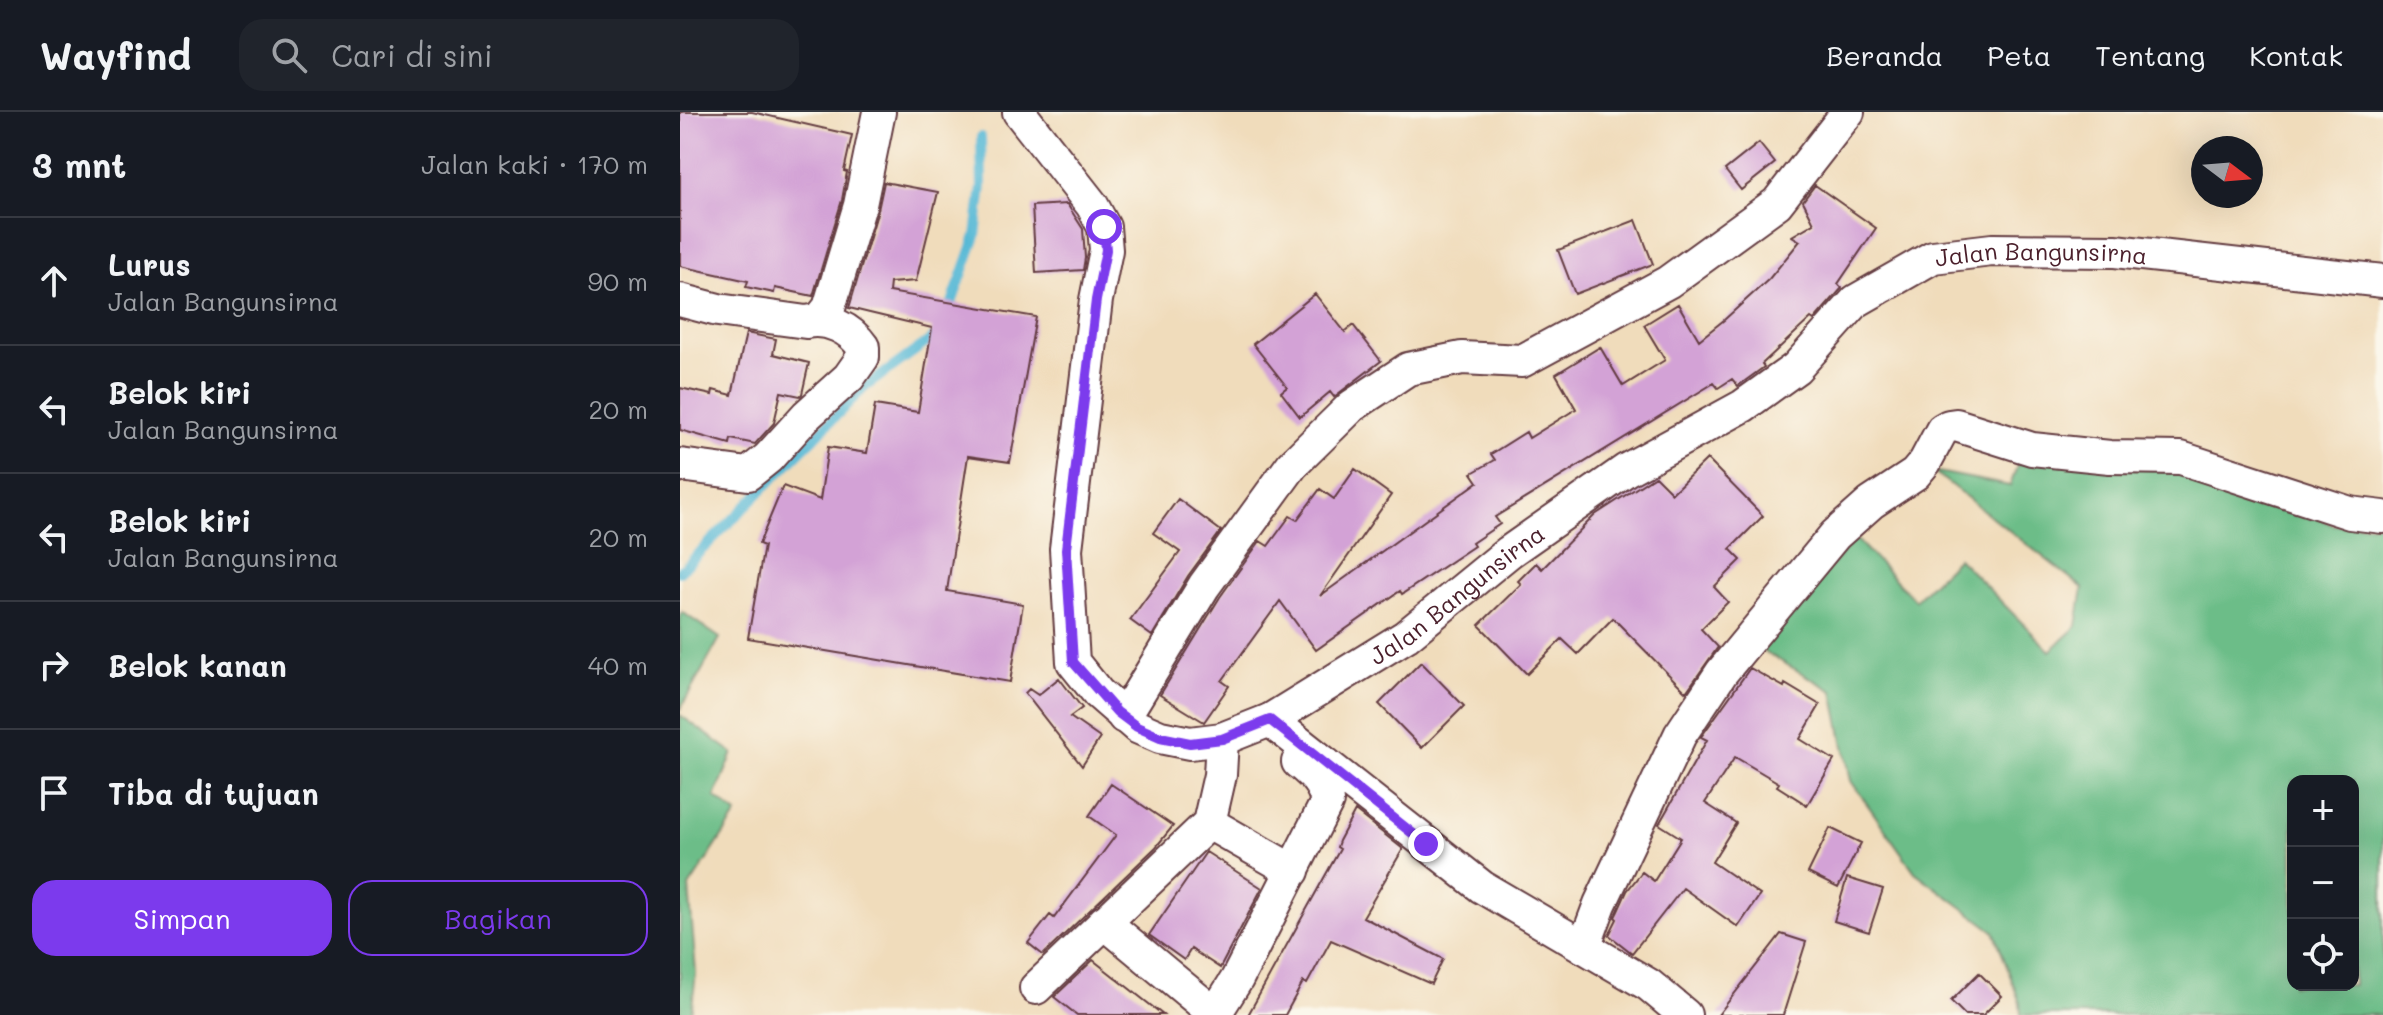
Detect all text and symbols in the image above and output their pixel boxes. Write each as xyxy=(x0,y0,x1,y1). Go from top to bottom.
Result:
search box xyxy=(239,19,799,91)
text: Wayfind xyxy=(40,30,191,80)
icon: search xyxy=(267,33,311,77)
text: Cari di sini xyxy=(331,35,493,75)
text: Beranda xyxy=(1826,37,1943,73)
text: Peta xyxy=(1987,37,2051,73)
text: Tentang xyxy=(2095,37,2205,73)
text: Kontak xyxy=(2249,37,2343,73)
north arrow xyxy=(2191,136,2263,208)
text: 3 mnt xyxy=(32,142,126,187)
text: Jalan kaki · 170 m xyxy=(421,147,648,181)
route start xyxy=(1086,209,1122,245)
street label: Jalan Bangunsirna xyxy=(1933,234,2149,272)
text: Lurus xyxy=(108,244,191,284)
icon: ahead xyxy=(32,259,76,303)
text: 90 m xyxy=(588,264,648,298)
text: Jalan Bangunsirna xyxy=(108,284,339,318)
text: Belok kiri xyxy=(108,372,251,412)
icon: left xyxy=(32,387,76,431)
text: 20 m xyxy=(588,392,648,426)
text: Jalan Bangunsirna xyxy=(108,412,339,446)
text: Belok kiri xyxy=(108,500,251,540)
icon: left xyxy=(32,515,76,559)
street label: Jalan Bangunsirna xyxy=(1363,517,1550,671)
text: 20 m xyxy=(588,520,648,554)
text: Jalan Bangunsirna xyxy=(108,540,339,574)
icon: right xyxy=(32,643,76,687)
text: Belok kanan xyxy=(108,645,287,685)
text: 40 m xyxy=(588,648,648,682)
icon: arrive xyxy=(32,771,76,815)
text: Tiba di tujuan xyxy=(108,773,319,813)
map controls xyxy=(2287,775,2359,991)
button: + xyxy=(2287,775,2359,847)
route end xyxy=(1408,826,1444,862)
button: − xyxy=(2287,847,2359,919)
button: Simpan xyxy=(32,880,332,956)
button: Bagikan xyxy=(348,880,648,956)
button: locate xyxy=(2287,919,2359,991)

